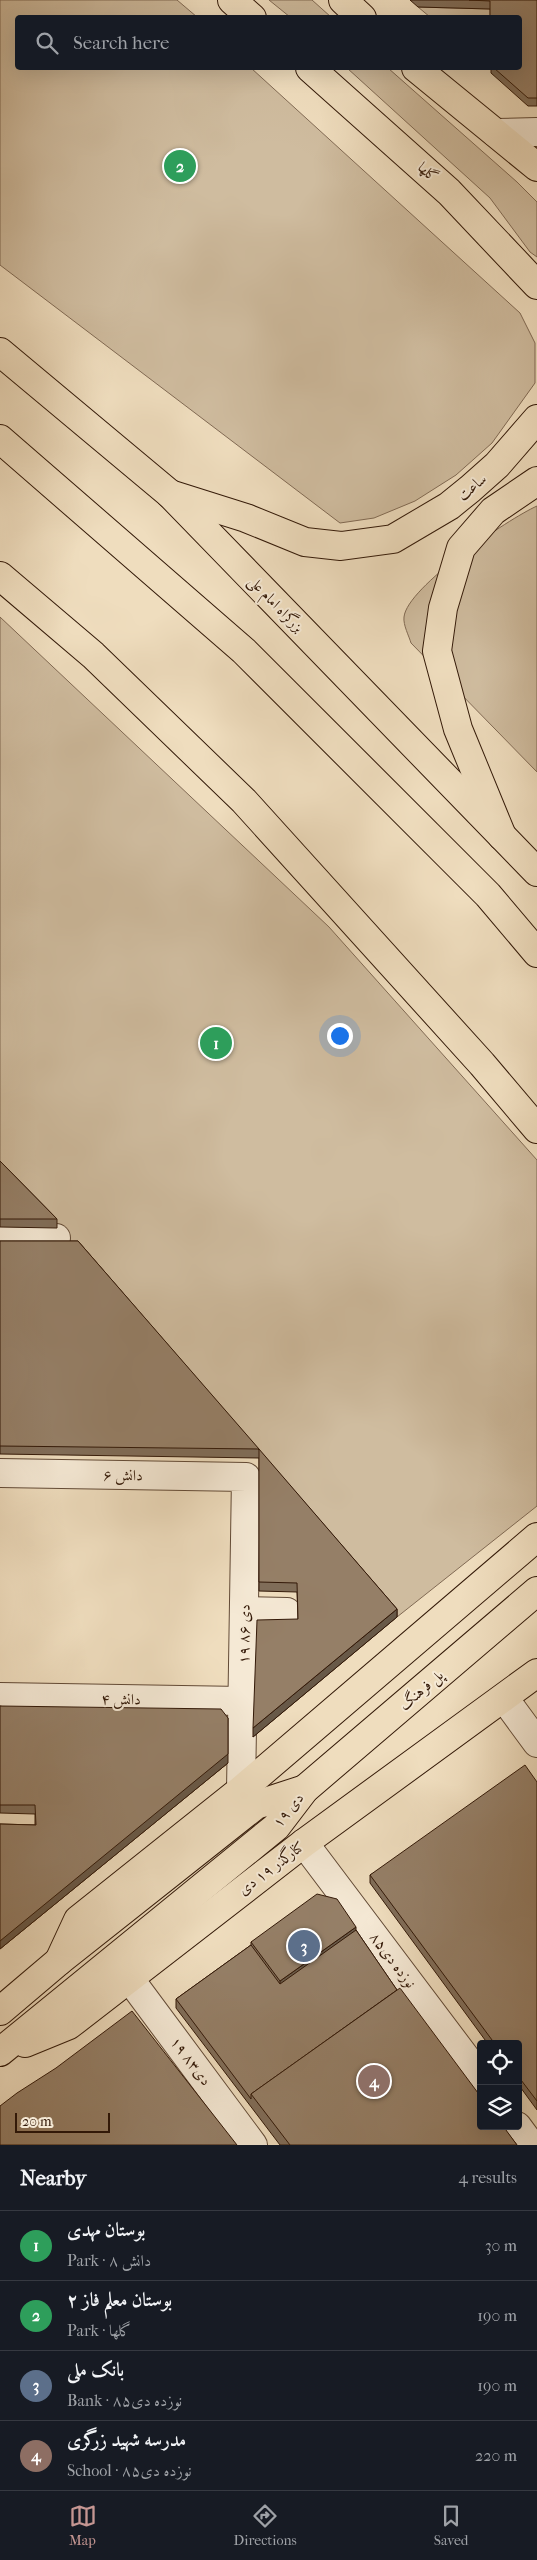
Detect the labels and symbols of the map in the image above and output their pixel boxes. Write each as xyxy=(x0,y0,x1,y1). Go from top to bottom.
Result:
pin: 2 xyxy=(164,147,196,185)
street label: گلها xyxy=(414,158,442,186)
street label: ساعت xyxy=(454,470,490,504)
street label: بزرگراه امام علی xyxy=(242,571,308,639)
your location xyxy=(327,1023,353,1049)
pin: 1 xyxy=(200,1024,232,1062)
street label: ۶ دانش xyxy=(103,1466,143,1485)
street label: ۱۹ دی ۸۶ xyxy=(234,1604,254,1664)
street label: پل فرهنگ xyxy=(395,1664,449,1716)
street label: دانش ۴ xyxy=(101,1690,141,1709)
street label: ۱۹ دی xyxy=(269,1789,307,1831)
street label: کنارگذر ۱۹ دی xyxy=(233,1836,308,1899)
pin: 3 xyxy=(288,1927,320,1965)
street label: نوزده دی۸۵ xyxy=(366,1929,420,1992)
street label: ۱۹ دی۸۳ xyxy=(167,2033,215,2089)
pin: 4 xyxy=(358,2062,390,2100)
scale bar xyxy=(15,2110,110,2133)

